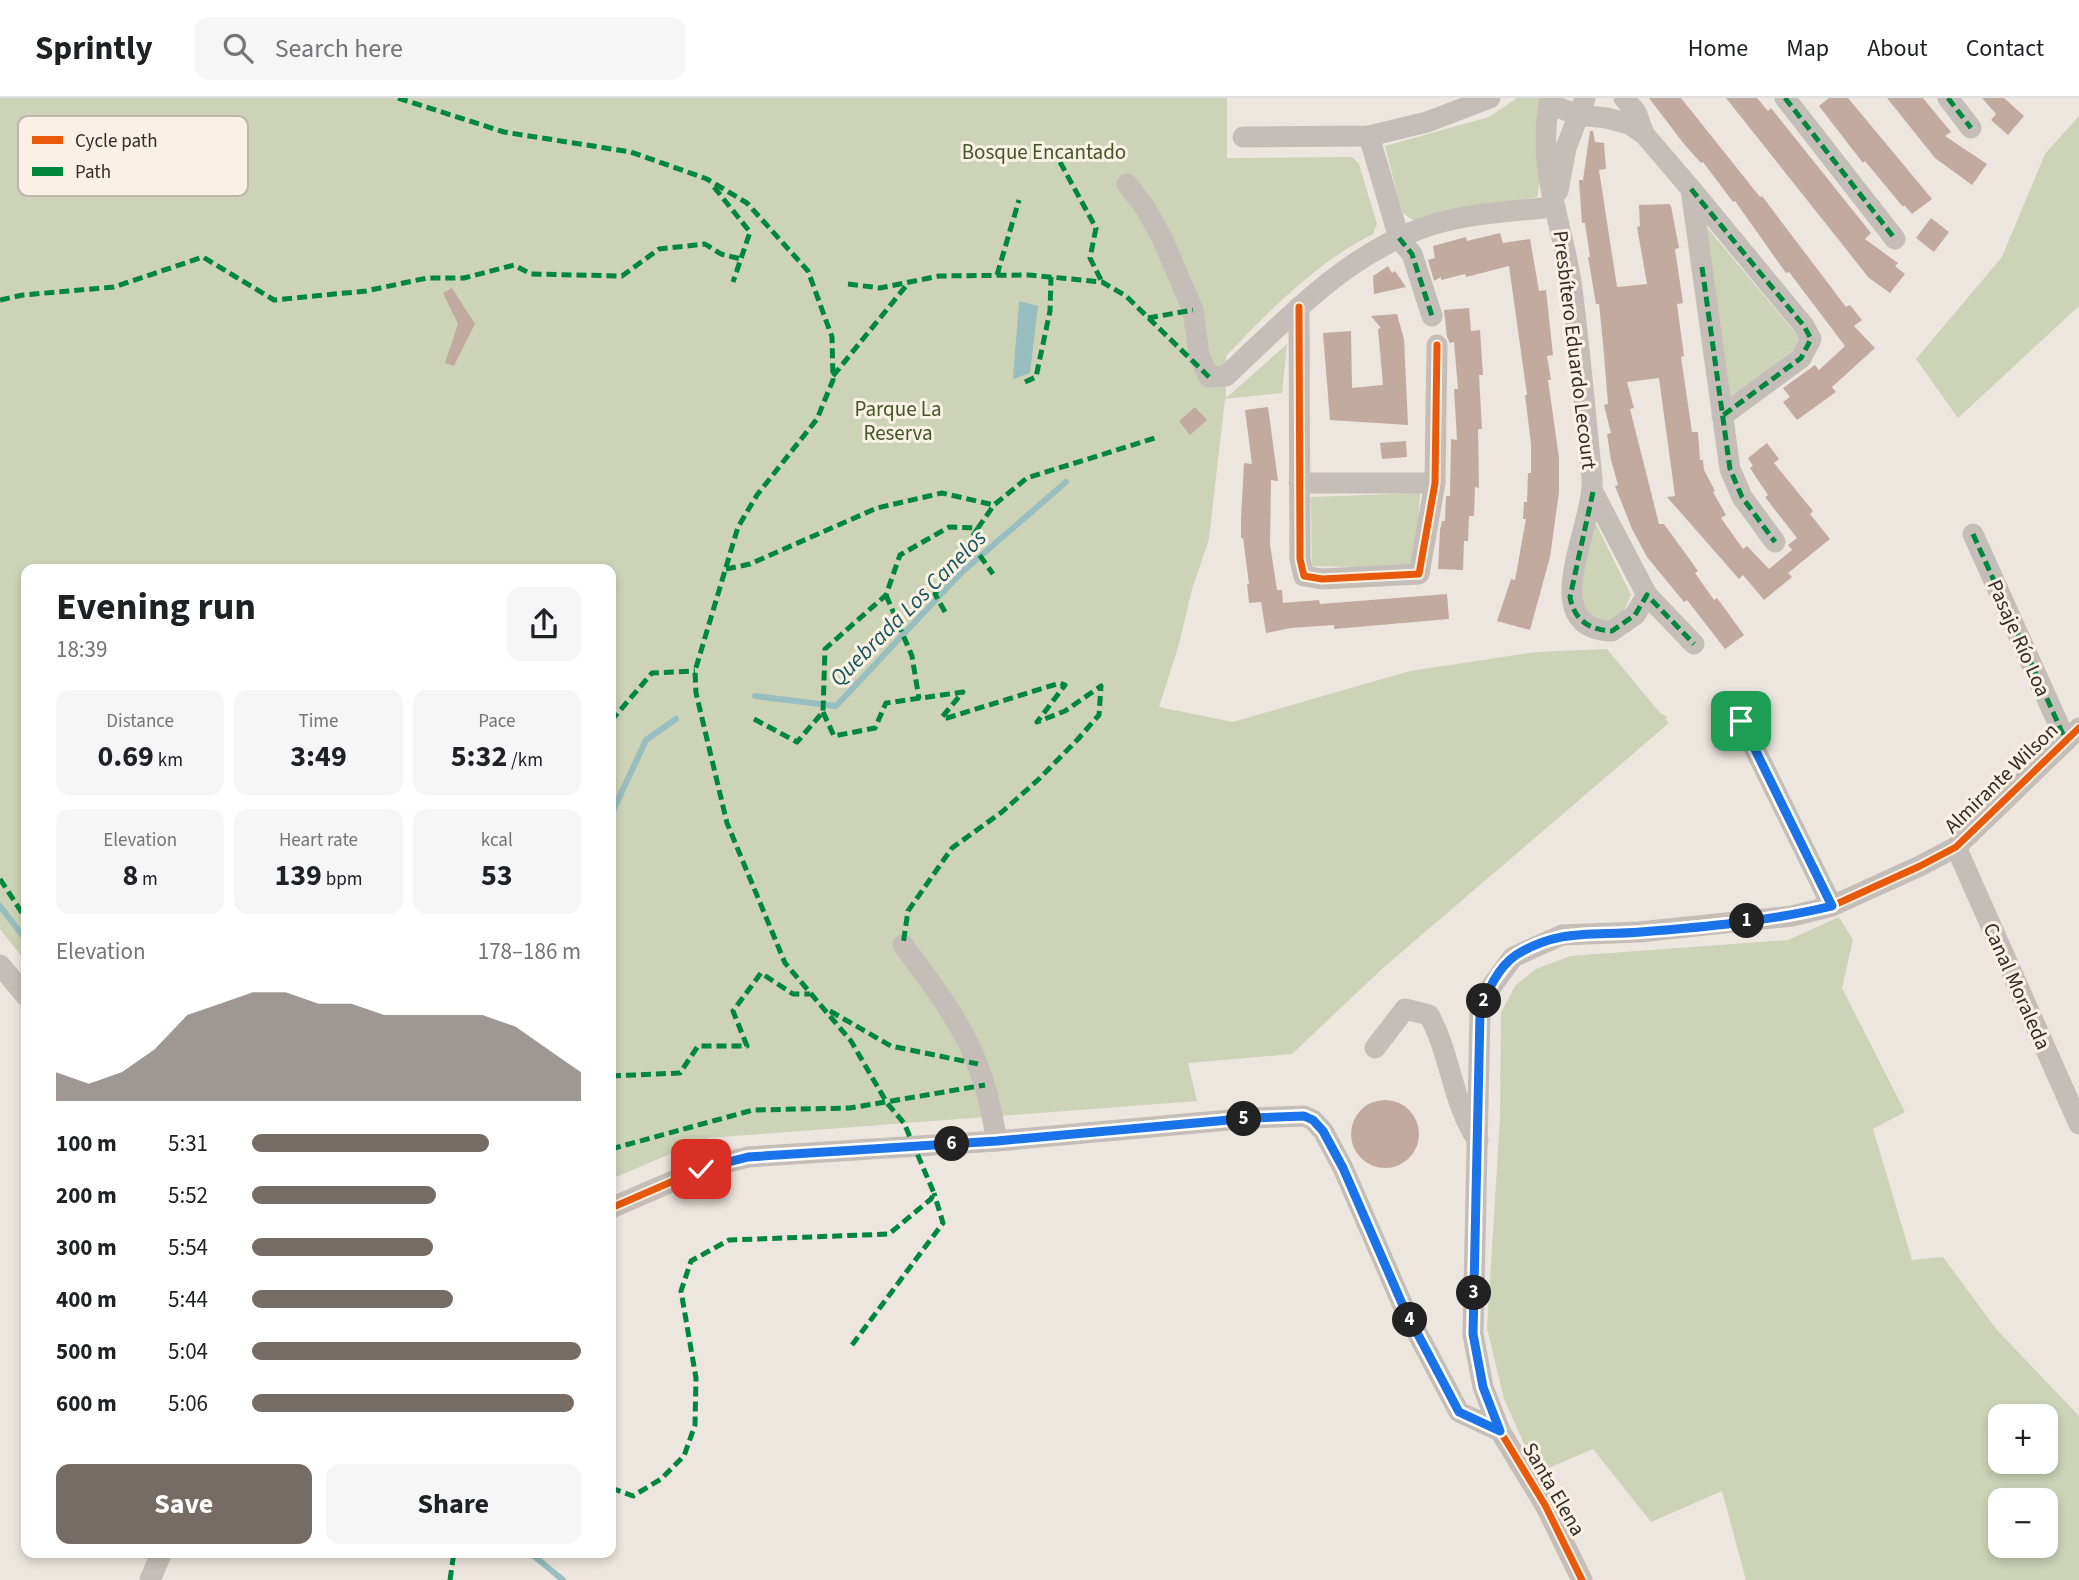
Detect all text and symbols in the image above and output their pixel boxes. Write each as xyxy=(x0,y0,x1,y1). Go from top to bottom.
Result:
search box xyxy=(195,17,685,80)
text: Sprintly xyxy=(35,25,153,72)
icon: search xyxy=(219,29,257,67)
text: Search here xyxy=(275,30,403,67)
text: Home xyxy=(1688,31,1748,66)
text: Map xyxy=(1786,31,1829,66)
text: About xyxy=(1867,31,1928,66)
text: Contact xyxy=(1966,31,2044,66)
legend xyxy=(18,116,248,196)
text: Cycle path xyxy=(75,128,157,155)
park label: Bosque Encantado xyxy=(962,137,1126,167)
text: Path xyxy=(75,159,111,186)
street label: Presbítero Eduardo Lecourt xyxy=(1545,229,1605,471)
park label: Parque La Reserva xyxy=(854,394,942,448)
water label: Quebrada Los Canelos xyxy=(822,522,994,694)
street label: Pasaje Río Loa xyxy=(1980,575,2058,701)
text: Evening run xyxy=(56,580,256,634)
button: share xyxy=(507,587,581,661)
text: 18:39 xyxy=(56,633,107,666)
pin xyxy=(1711,691,1771,751)
icon: arrive xyxy=(1722,702,1760,740)
text: Distance xyxy=(106,708,174,735)
text: Time xyxy=(298,708,339,735)
text: Pace xyxy=(478,708,515,735)
street label: Almirante Wilson xyxy=(1937,716,2065,840)
text: 0.69 xyxy=(97,735,154,778)
text: 3:49 xyxy=(290,735,347,778)
text: 5:32 xyxy=(451,735,507,778)
text: km xyxy=(154,747,183,774)
text: /km xyxy=(507,747,543,774)
text: Elevation xyxy=(103,827,177,854)
text: Heart rate xyxy=(279,827,358,854)
text: kcal xyxy=(481,827,513,854)
text: 8 xyxy=(122,854,138,897)
text: 139 xyxy=(274,854,322,897)
text: 53 xyxy=(481,854,513,897)
text: m xyxy=(138,866,158,893)
text: bpm xyxy=(322,866,363,893)
pin: 1 xyxy=(1730,904,1764,938)
text: 1 xyxy=(1741,907,1752,934)
street label: Canal Moraleda xyxy=(1976,918,2058,1054)
text: Elevation xyxy=(56,935,146,968)
text: 178–186 m xyxy=(478,935,581,968)
pin: 2 xyxy=(1466,984,1502,1018)
text: 2 xyxy=(1478,987,1489,1014)
pin: 5 xyxy=(1226,1102,1262,1136)
text: 5 xyxy=(1238,1105,1249,1132)
pin: 6 xyxy=(934,1126,970,1162)
text: 100 m xyxy=(56,1127,117,1160)
text: 5:31 xyxy=(168,1127,208,1160)
text: 6 xyxy=(946,1130,957,1157)
pin xyxy=(671,1139,731,1199)
icon: check xyxy=(682,1150,720,1188)
text: 200 m xyxy=(56,1179,117,1212)
text: 5:52 xyxy=(168,1179,208,1212)
text: 300 m xyxy=(56,1231,117,1264)
text: 5:54 xyxy=(168,1231,208,1264)
pin: 3 xyxy=(1456,1276,1492,1310)
text: 3 xyxy=(1468,1279,1479,1306)
text: 400 m xyxy=(56,1283,117,1316)
text: 5:44 xyxy=(168,1283,208,1316)
pin: 4 xyxy=(1392,1302,1428,1338)
text: 4 xyxy=(1404,1306,1415,1333)
text: 500 m xyxy=(56,1335,117,1368)
text: 5:04 xyxy=(168,1335,208,1368)
text: 600 m xyxy=(56,1387,117,1420)
text: 5:06 xyxy=(168,1387,208,1420)
map controls xyxy=(1988,1404,2058,1558)
button: + xyxy=(1988,1404,2058,1474)
street label: Santa Elena xyxy=(1515,1437,1593,1541)
button: Save xyxy=(56,1464,312,1544)
button: Share xyxy=(326,1464,581,1544)
button: − xyxy=(1988,1488,2058,1558)

